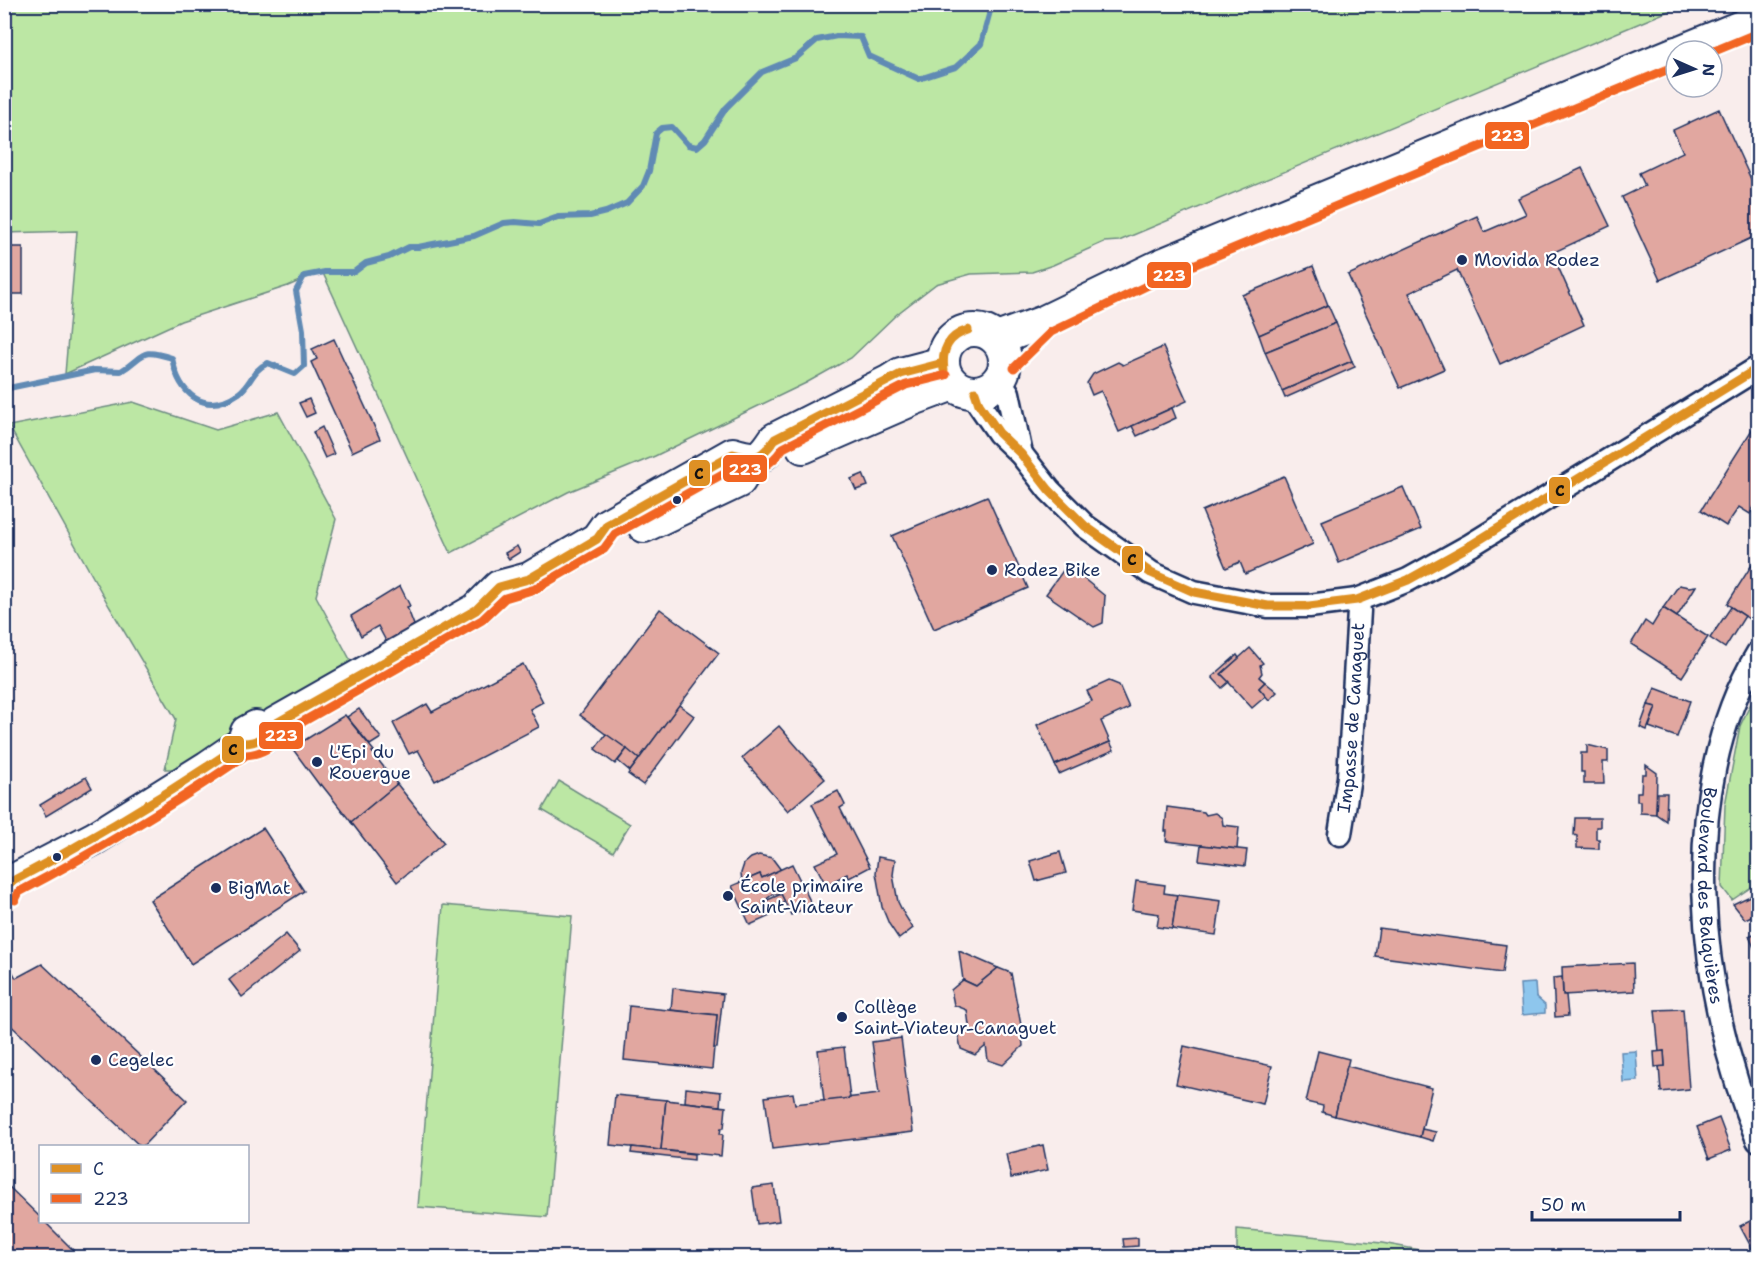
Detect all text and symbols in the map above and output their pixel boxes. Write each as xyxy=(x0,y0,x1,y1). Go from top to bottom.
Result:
north arrow xyxy=(1664,39,1724,99)
text: N xyxy=(1698,63,1719,77)
line badge: 223 xyxy=(1484,121,1530,150)
text: 223 xyxy=(1490,125,1524,146)
place label: Movida Rodez xyxy=(1474,248,1600,272)
marker: Movida Rodez xyxy=(1455,253,1469,267)
line badge: 223 xyxy=(1146,261,1192,289)
text: 223 xyxy=(1152,265,1186,286)
line badge: 223 xyxy=(722,454,768,483)
line badge: C xyxy=(688,459,711,487)
text: 223 xyxy=(728,459,762,480)
text: C xyxy=(694,463,704,484)
line badge: C xyxy=(1548,476,1571,505)
text: C xyxy=(1555,480,1565,501)
unlabelled marker xyxy=(671,494,683,506)
line badge: C xyxy=(1121,545,1144,574)
text: C xyxy=(1127,549,1137,570)
place label: Rodez Bike xyxy=(1004,558,1100,582)
marker: Rodez Bike xyxy=(985,563,999,577)
street label: Impasse de Canaguet xyxy=(1332,622,1370,814)
line badge: 223 xyxy=(258,721,304,750)
text: 223 xyxy=(264,725,298,746)
line badge: C xyxy=(221,735,245,764)
text: C xyxy=(228,739,238,760)
place label: L'Epi du Rouergue xyxy=(329,740,411,785)
marker: L'Epi du Rouergue xyxy=(310,755,324,769)
street label: Boulevard des Balquières xyxy=(1692,785,1729,1006)
unlabelled marker xyxy=(51,851,63,863)
place label: École primaire Saint-Viateur xyxy=(740,874,864,919)
place label: BigMat xyxy=(228,876,291,900)
marker: BigMat xyxy=(209,881,223,895)
marker: École primaire Saint-Viateur xyxy=(721,889,735,903)
place label: Collège Saint-Viateur-Canaguet xyxy=(854,995,1057,1040)
marker: Collège Saint-Viateur-Canaguet xyxy=(835,1010,849,1024)
place label: Cegelec xyxy=(108,1048,174,1072)
marker: Cegelec xyxy=(89,1053,103,1067)
legend xyxy=(39,1145,249,1223)
text: C xyxy=(93,1157,104,1181)
scale bar xyxy=(1532,1184,1680,1222)
text: 223 xyxy=(93,1187,129,1211)
text: 50 m xyxy=(1541,1193,1586,1217)

